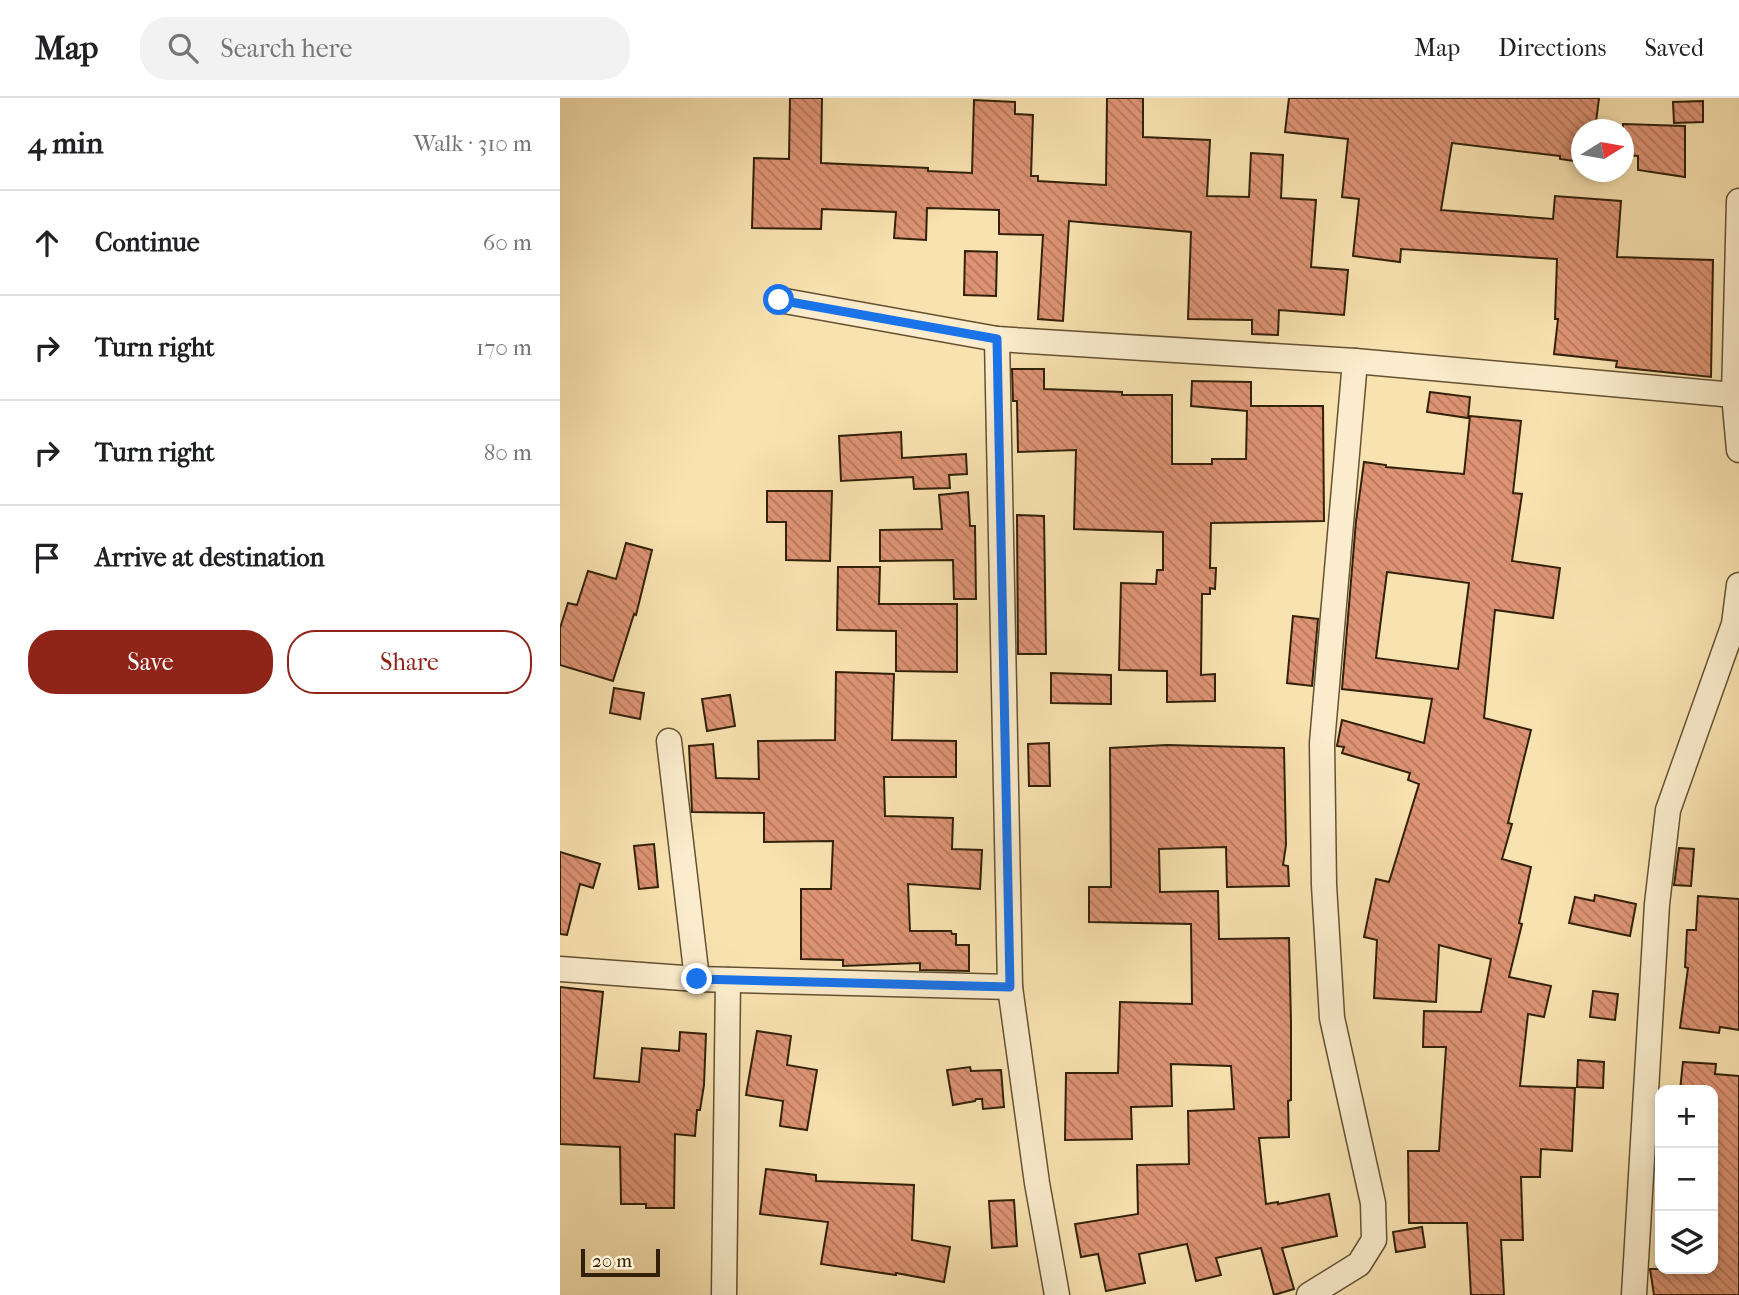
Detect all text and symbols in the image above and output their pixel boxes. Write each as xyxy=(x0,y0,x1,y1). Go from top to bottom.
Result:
search box xyxy=(140,17,630,80)
text: Map xyxy=(35,29,98,68)
icon: search xyxy=(164,29,202,67)
text: Search here xyxy=(220,33,352,64)
text: Map xyxy=(1414,34,1460,62)
text: Directions xyxy=(1498,34,1606,62)
text: Saved xyxy=(1644,34,1704,62)
north arrow xyxy=(1571,119,1634,182)
text: 4 min xyxy=(28,126,103,161)
text: Walk · 310 m xyxy=(413,130,532,157)
icon: ahead xyxy=(28,224,66,262)
text: Continue xyxy=(95,227,200,258)
text: 60 m xyxy=(483,229,532,256)
route start xyxy=(763,284,794,315)
icon: right xyxy=(28,329,66,367)
text: Turn right xyxy=(95,332,215,363)
text: 170 m xyxy=(476,334,532,361)
icon: right xyxy=(28,434,66,472)
text: Turn right xyxy=(95,437,215,468)
text: 80 m xyxy=(484,439,532,466)
icon: arrive xyxy=(28,539,66,577)
text: Arrive at destination xyxy=(95,542,325,573)
button: Save xyxy=(28,630,273,694)
button: Share xyxy=(287,630,532,694)
route end xyxy=(681,963,712,994)
map controls xyxy=(1655,1085,1718,1274)
button: + xyxy=(1655,1085,1718,1148)
button: − xyxy=(1655,1148,1718,1211)
button: layers xyxy=(1655,1211,1718,1274)
scale bar xyxy=(581,1246,660,1278)
text: 20 m xyxy=(592,1250,632,1272)

